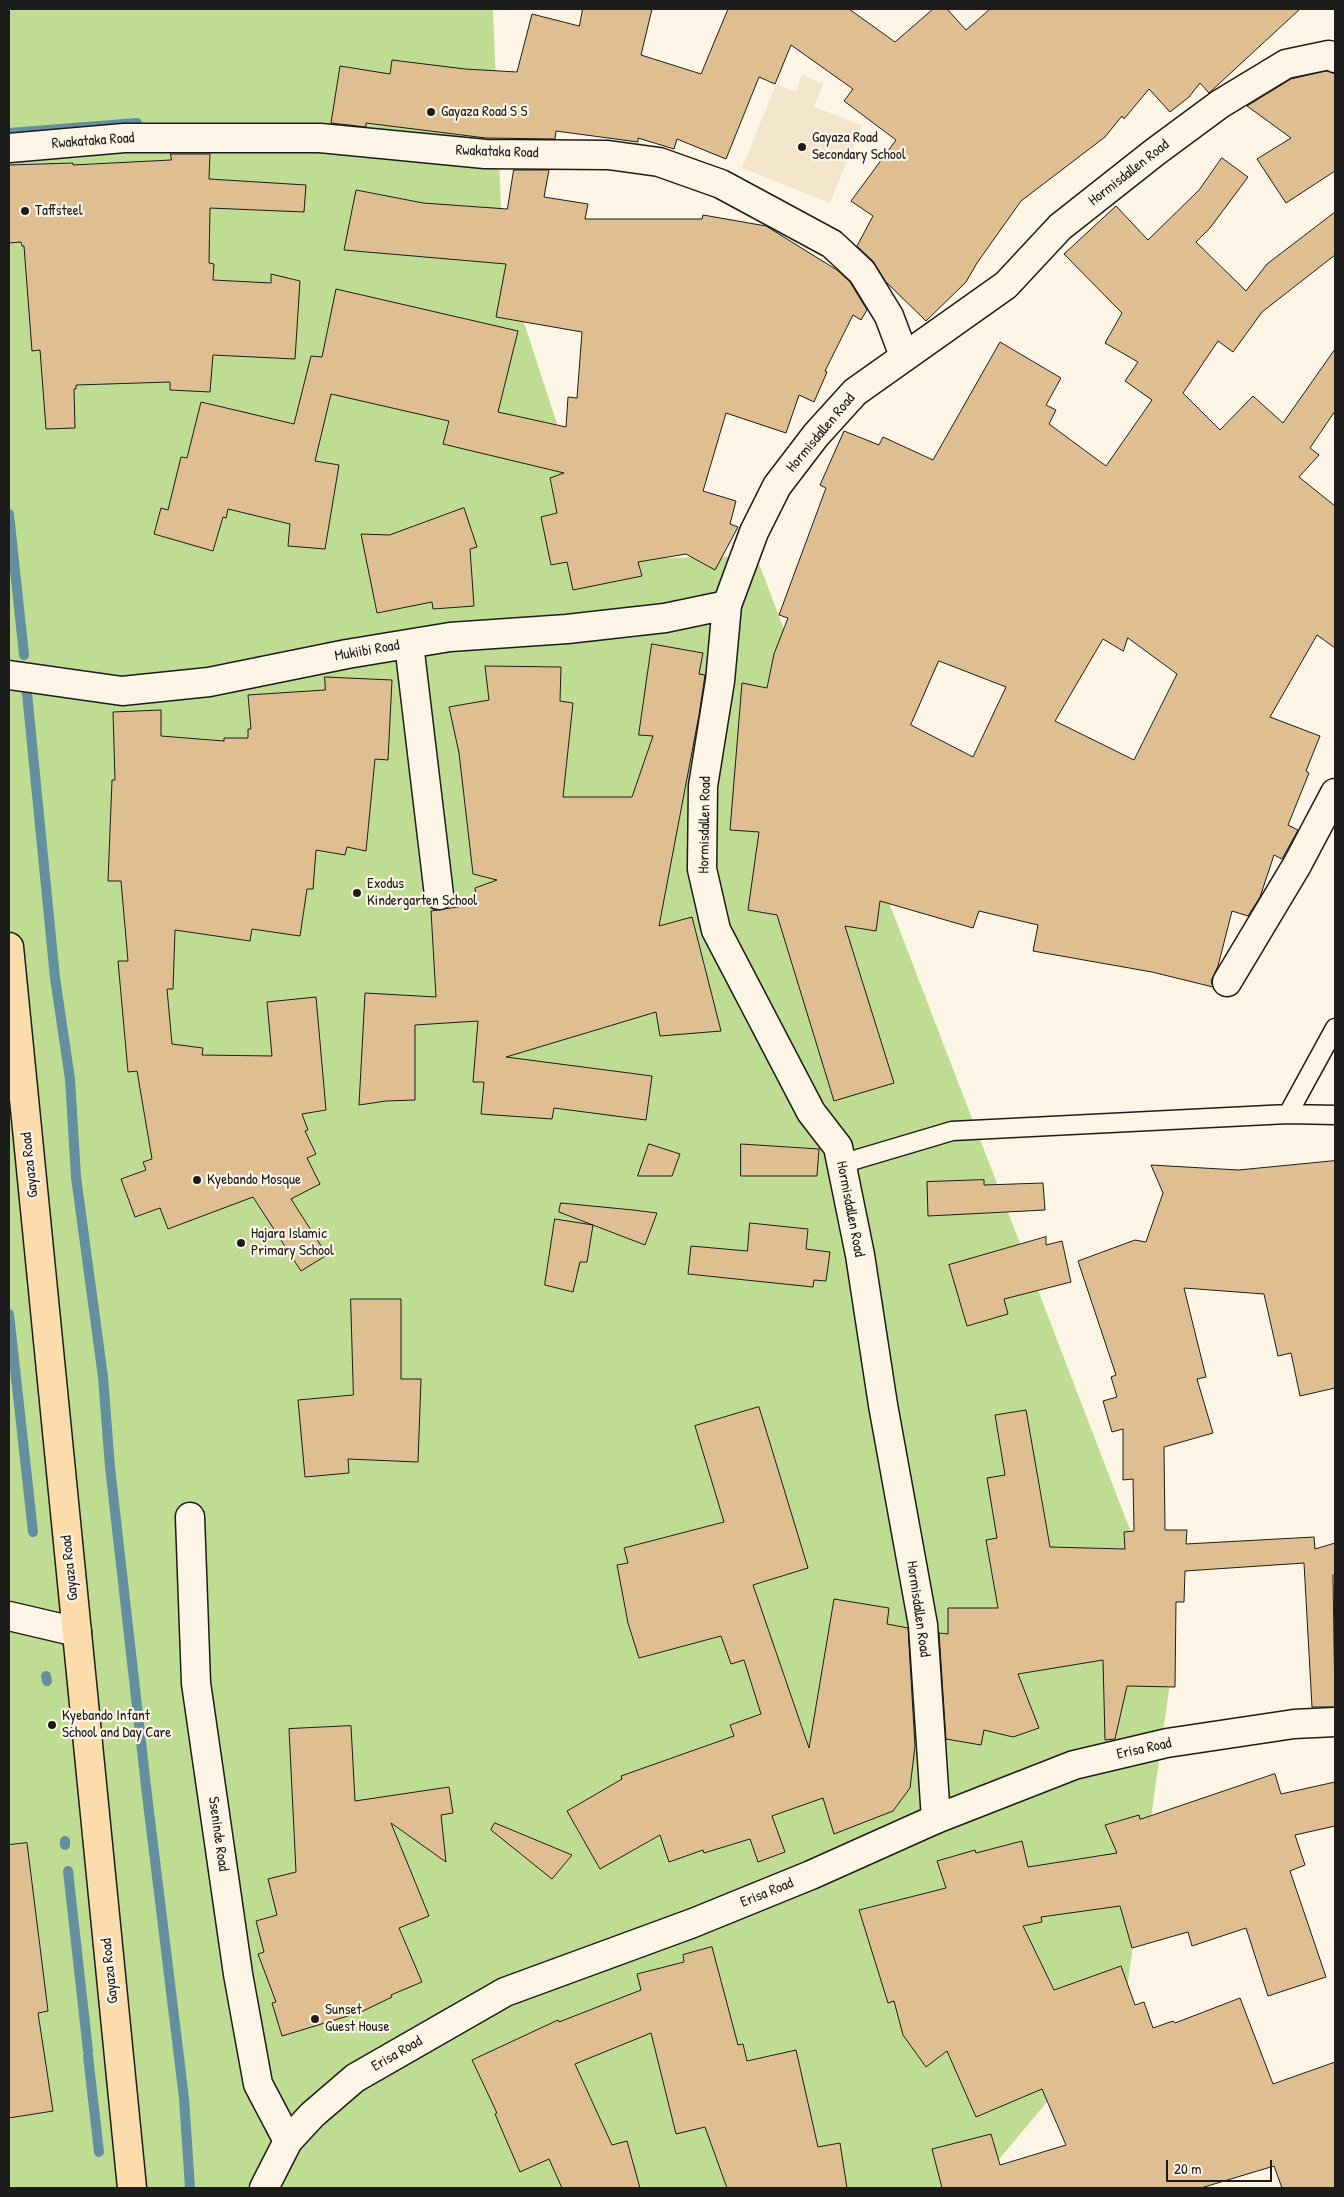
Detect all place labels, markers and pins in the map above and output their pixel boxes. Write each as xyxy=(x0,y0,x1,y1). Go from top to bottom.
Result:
place label: Gayaza Road S S xyxy=(441,103,527,121)
marker: Gayaza Road S S xyxy=(425,106,437,118)
place label: Gayaza Road Secondary School xyxy=(812,129,906,164)
marker: Gayaza Road Secondary School xyxy=(796,141,808,153)
place label: Taffsteel xyxy=(35,202,83,220)
marker: Taffsteel xyxy=(19,205,31,217)
place label: Exodus Kindergarten School xyxy=(367,875,477,910)
marker: Exodus Kindergarten School xyxy=(351,887,363,899)
place label: Kyebando Mosque xyxy=(207,1171,301,1189)
marker: Kyebando Mosque xyxy=(191,1174,203,1186)
place label: Hajara Islamic Primary School xyxy=(251,1225,334,1260)
marker: Hajara Islamic Primary School xyxy=(235,1237,247,1249)
place label: Kyebando Infant School and Day Care xyxy=(62,1707,171,1742)
marker: Kyebando Infant School and Day Care xyxy=(46,1719,58,1731)
place label: Sunset Guest House xyxy=(325,2001,389,2036)
marker: Sunset Guest House xyxy=(309,2013,321,2025)

